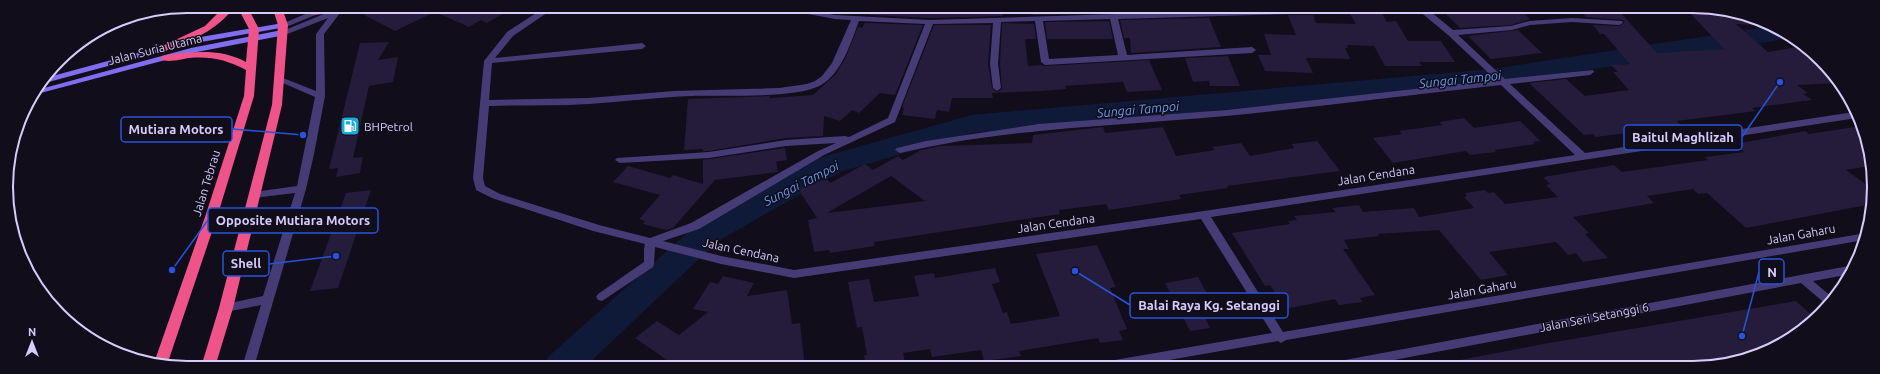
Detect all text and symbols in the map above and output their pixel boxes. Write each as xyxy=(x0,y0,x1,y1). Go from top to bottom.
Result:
street label: Jalan Suria Utama xyxy=(107,31,203,67)
water label: Sungai Tampoi xyxy=(1417,68,1502,90)
water label: Sungai Tampoi xyxy=(1095,98,1180,120)
fuel station icon: BHPetrol xyxy=(339,115,361,137)
callout: Mutiara Motors xyxy=(121,117,232,142)
place label: BHPetrol xyxy=(364,120,413,133)
text: Mutiara Motors xyxy=(129,122,223,136)
callout: Baitul Maghlizah xyxy=(1624,125,1742,150)
text: Baitul Maghlizah xyxy=(1632,130,1734,144)
street label: Jalan Tebrau xyxy=(190,148,222,218)
water label: Sungai Tampoi xyxy=(760,158,842,208)
street label: Jalan Cendana xyxy=(1336,162,1416,188)
callout: Opposite Mutiara Motors xyxy=(208,208,378,233)
street label: Jalan Cendana xyxy=(1016,211,1096,235)
text: Opposite Mutiara Motors xyxy=(216,213,370,227)
street label: Jalan Gaharu xyxy=(1766,222,1836,246)
street label: Jalan Cendana xyxy=(701,236,781,264)
callout: Shell xyxy=(223,251,269,276)
text: Shell xyxy=(231,256,261,270)
callout: N xyxy=(1759,259,1784,284)
text: N xyxy=(1767,265,1777,279)
street label: Jalan Gaharu xyxy=(1447,277,1517,301)
callout: Balai Raya Kg. Setanggi xyxy=(1130,293,1288,318)
text: Balai Raya Kg. Setanggi xyxy=(1138,298,1280,312)
street label: Jalan Seri Setanggi 6 xyxy=(1538,300,1650,334)
north arrow xyxy=(12,322,52,362)
text: N xyxy=(28,326,36,338)

